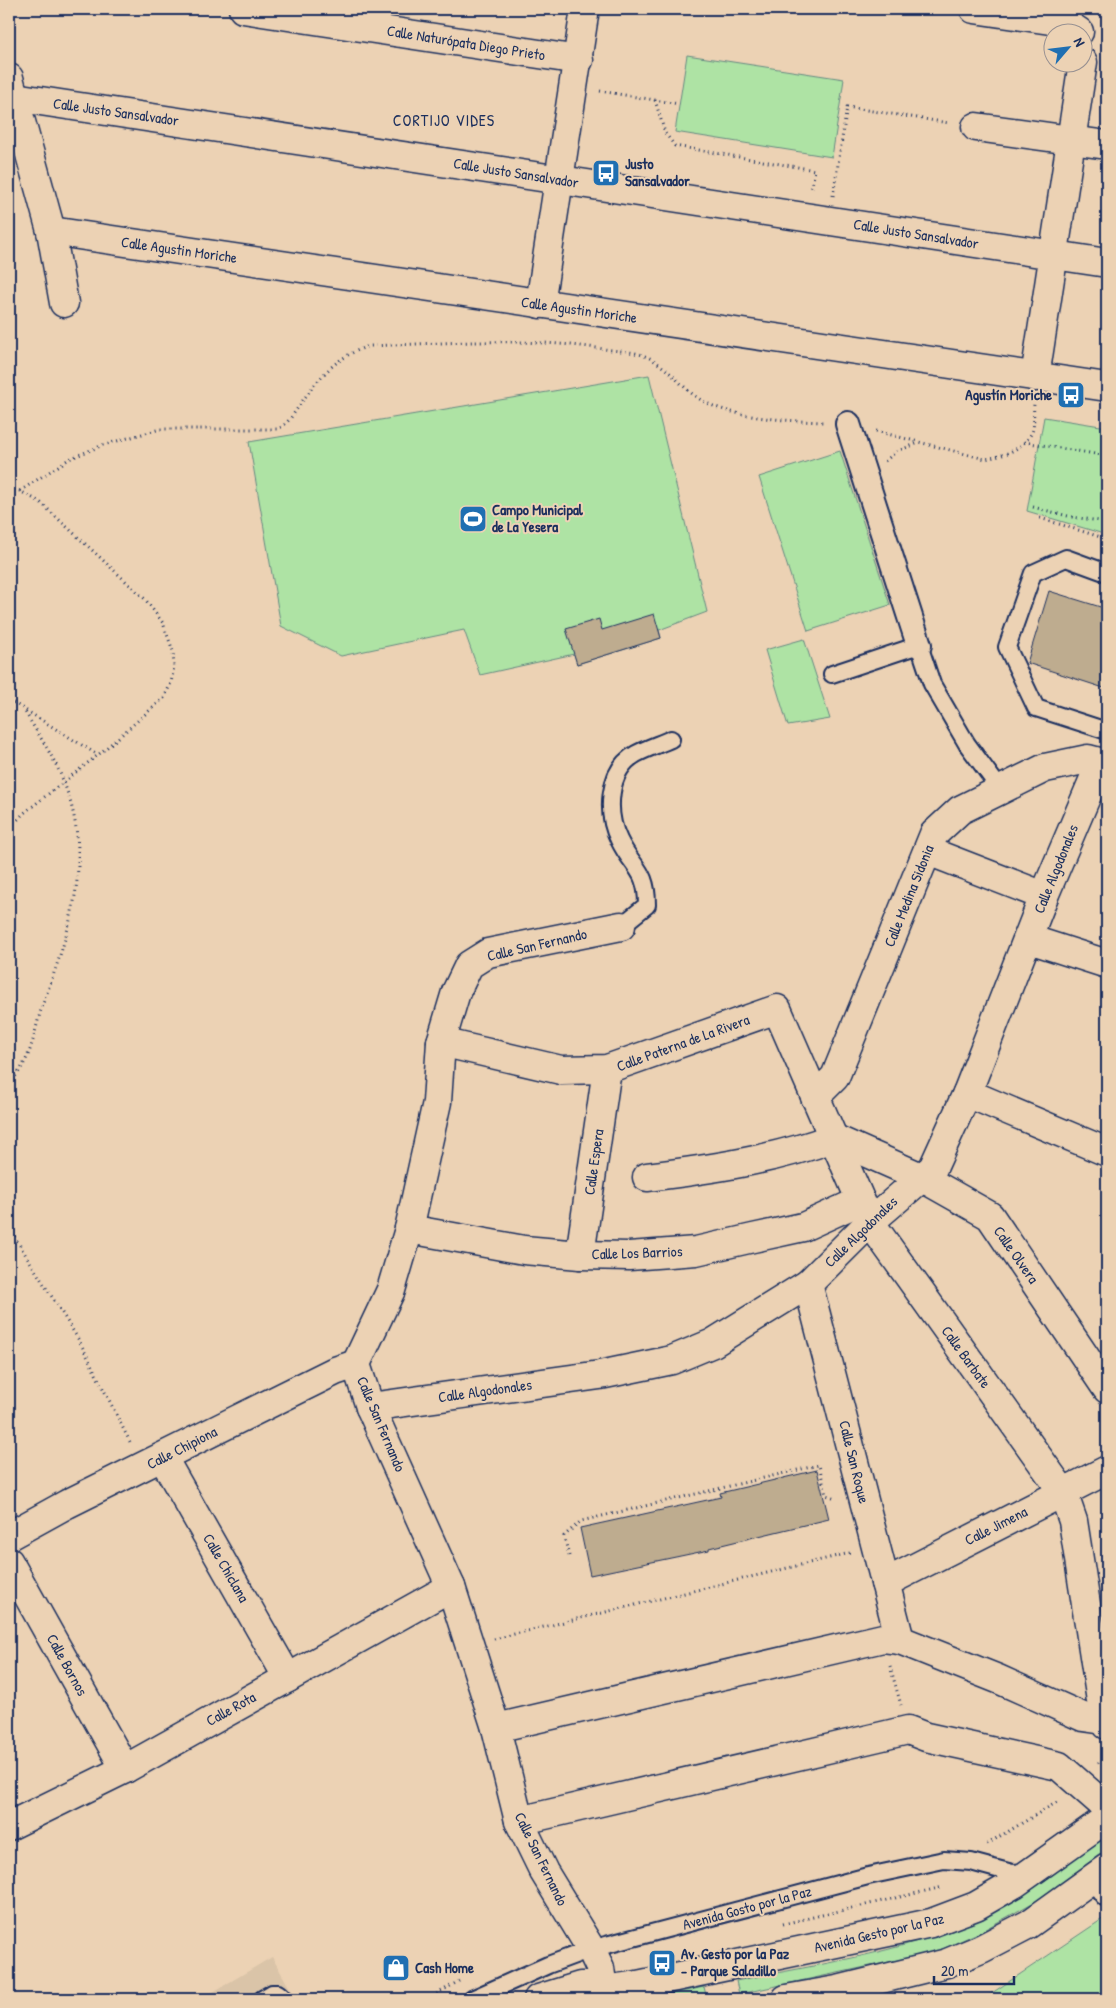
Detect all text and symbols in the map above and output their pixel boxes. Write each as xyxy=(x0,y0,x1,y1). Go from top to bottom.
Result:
street label: Calle Naturópata Diego Prieto xyxy=(386,20,547,65)
north arrow xyxy=(1044,22,1094,72)
text: N xyxy=(1070,34,1090,50)
street label: Calle Justo Sansalvador xyxy=(52,92,180,131)
district label: CORTIJO VIDES xyxy=(393,109,495,131)
street label: Calle Justo Sansalvador xyxy=(452,152,581,193)
place label: Justo Sansalvador xyxy=(625,153,690,191)
bus stop icon: Justo Sansalvador xyxy=(591,158,621,188)
street label: Calle Justo Sansalvador xyxy=(852,213,981,254)
street label: Calle Agustin Moriche xyxy=(120,231,238,268)
street label: Calle Agustin Moriche xyxy=(520,291,638,328)
bus stop icon: Agustín Moriche xyxy=(1056,380,1086,410)
place label: Agustín Moriche xyxy=(965,384,1052,406)
place label: Campo Municipal de La Yesera xyxy=(492,499,584,537)
sports icon: Campo Municipal de La Yesera xyxy=(458,504,488,534)
street label: Calle Algodonales xyxy=(1028,821,1083,916)
street label: Calle Medina Sidonia xyxy=(879,842,939,950)
street label: Calle San Fernando xyxy=(485,923,589,966)
street label: Calle Paterna de La Rivera xyxy=(613,1009,752,1076)
street label: Calle Espera xyxy=(578,1127,609,1196)
street label: Calle Algodonales xyxy=(819,1191,902,1272)
street label: Calle Olvera xyxy=(989,1222,1044,1288)
street label: Calle Los Barrios xyxy=(591,1240,683,1265)
street label: Calle Barbate xyxy=(937,1321,996,1392)
street label: Calle San Fernando xyxy=(352,1373,411,1475)
street label: Calle Algodonales xyxy=(437,1374,533,1407)
street label: Calle San Roque xyxy=(834,1418,875,1506)
street label: Calle Chipiona xyxy=(143,1421,221,1474)
street label: Calle Jimena xyxy=(961,1501,1031,1550)
street label: Calle Chiclana xyxy=(198,1529,255,1606)
street label: Calle Bornos xyxy=(42,1630,93,1700)
street label: Calle Rota xyxy=(202,1686,260,1731)
street label: Calle San Fernando xyxy=(510,1808,573,1909)
street label: Avenida Gosto por la Paz xyxy=(680,1880,814,1935)
street label: Avenida Gesto por la Paz xyxy=(812,1907,946,1958)
place label: Av. Gesto por la Paz - Parque Saladillo xyxy=(681,1943,790,1982)
bus stop icon: Av. Gesto por la Paz - Parque Saladillo xyxy=(647,1948,677,1978)
shop icon: Cash Home xyxy=(381,1953,411,1983)
scale bar xyxy=(934,1953,1014,1985)
place label: Cash Home xyxy=(415,1957,474,1978)
text: 20 m xyxy=(941,1960,968,1981)

